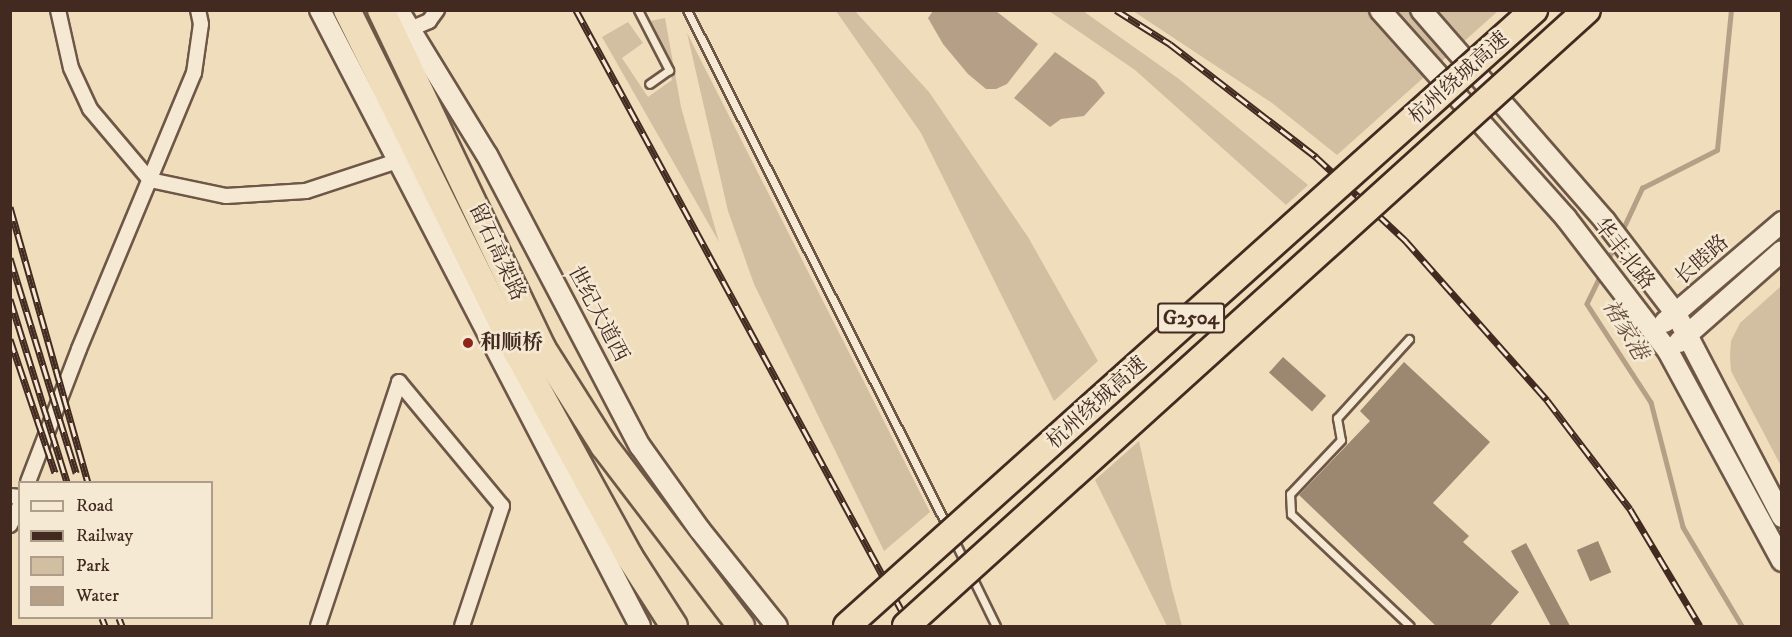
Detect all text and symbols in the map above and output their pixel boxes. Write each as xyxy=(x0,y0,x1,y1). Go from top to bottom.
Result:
street label: 杭州绕城高速 xyxy=(1404,26,1514,130)
street label: 留石高架路 xyxy=(463,199,531,305)
street label: 华丰北路 xyxy=(1588,213,1660,295)
street label: 长睦路 xyxy=(1670,230,1734,290)
street label: 世纪大道西 xyxy=(562,262,634,366)
water label: 褚家港 xyxy=(1597,295,1653,365)
road number: G2504 xyxy=(1156,301,1226,335)
place label: 和顺桥 xyxy=(480,330,543,356)
marker: 和顺桥 xyxy=(461,336,475,350)
street label: 杭州绕城高速 xyxy=(1042,351,1152,455)
legend xyxy=(18,481,213,619)
text: Road xyxy=(76,495,113,517)
text: Railway xyxy=(76,525,133,547)
text: Park xyxy=(76,555,110,577)
text: Water xyxy=(76,585,119,607)

